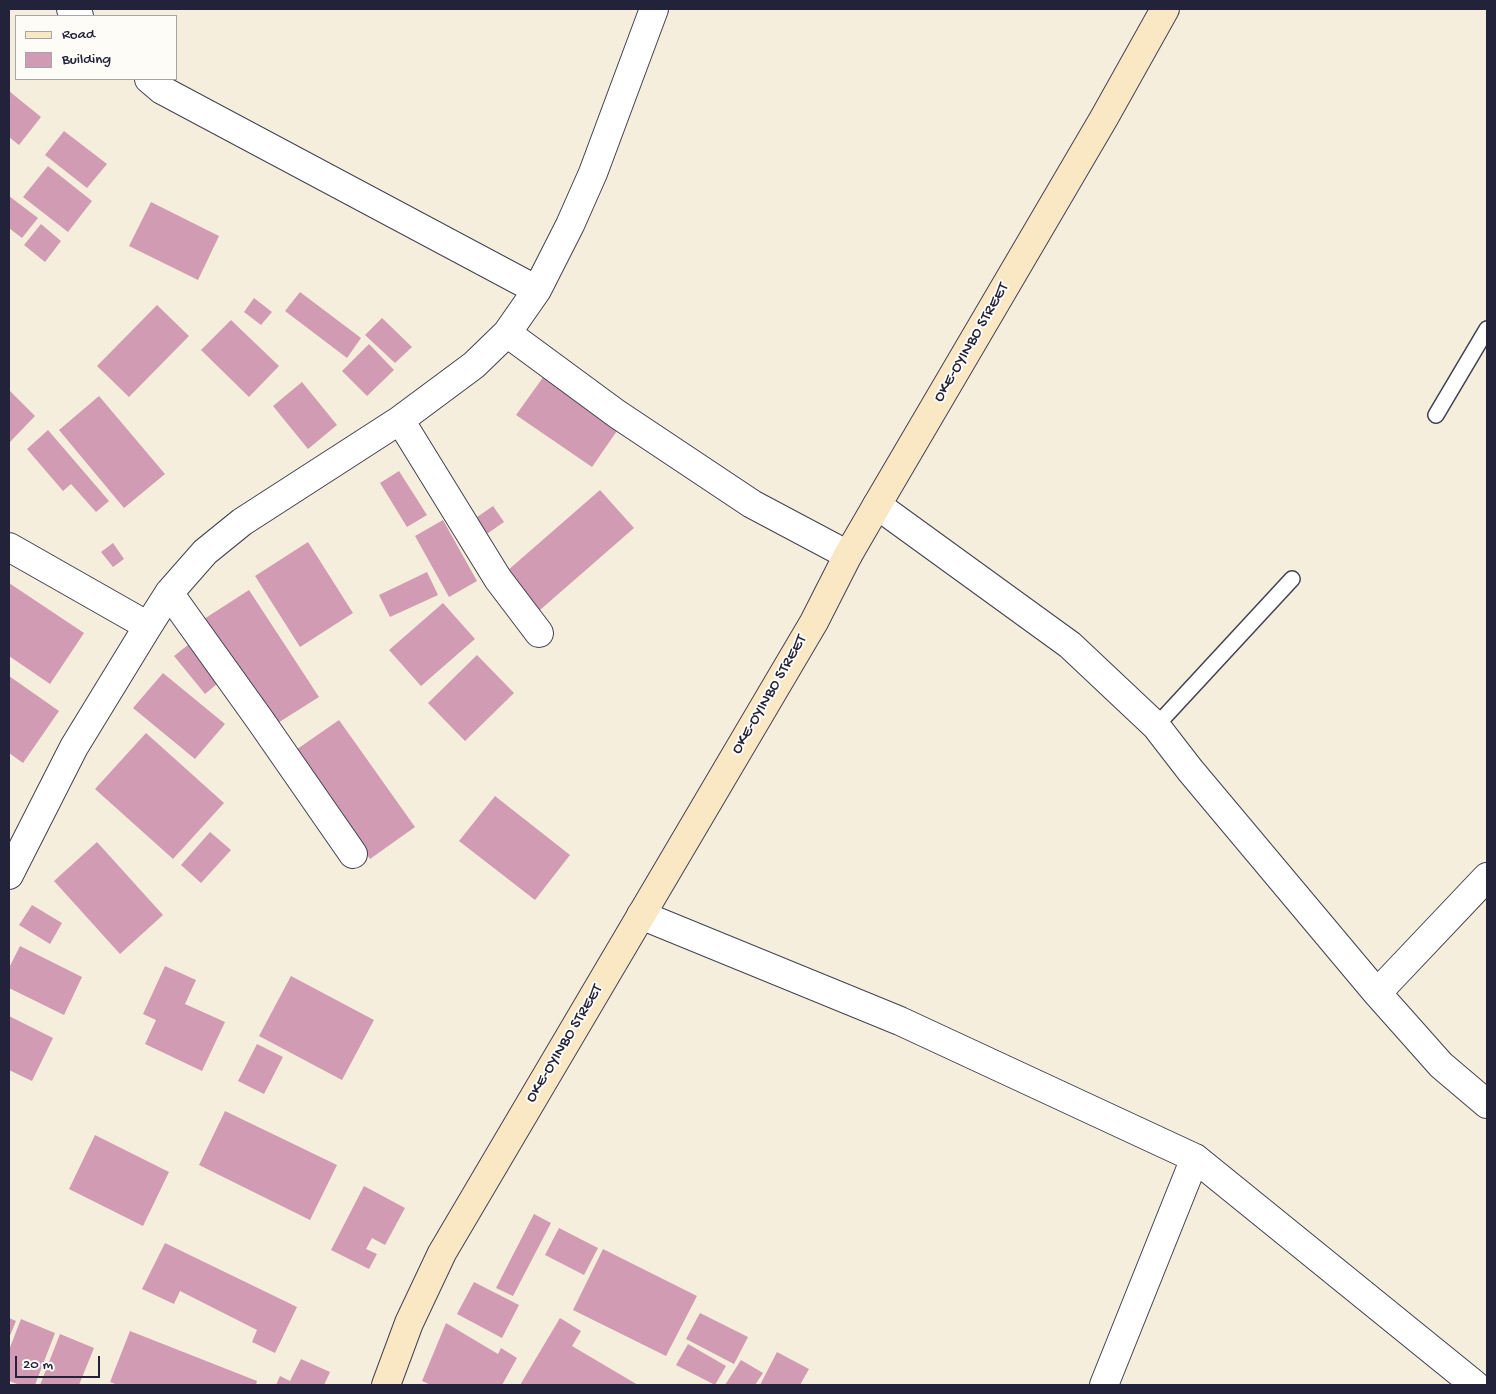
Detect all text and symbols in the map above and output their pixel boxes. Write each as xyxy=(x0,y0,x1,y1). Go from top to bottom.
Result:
legend xyxy=(15,15,178,80)
text: Road xyxy=(62,26,95,44)
text: Building xyxy=(62,51,111,69)
street label: OKE-OYINBO STREET xyxy=(930,280,1014,406)
street label: OKE-OYINBO STREET xyxy=(728,632,812,758)
street label: OKE-OYINBO STREET xyxy=(522,981,608,1107)
scale bar xyxy=(18,1346,102,1378)
text: 20 m xyxy=(23,1356,53,1374)

